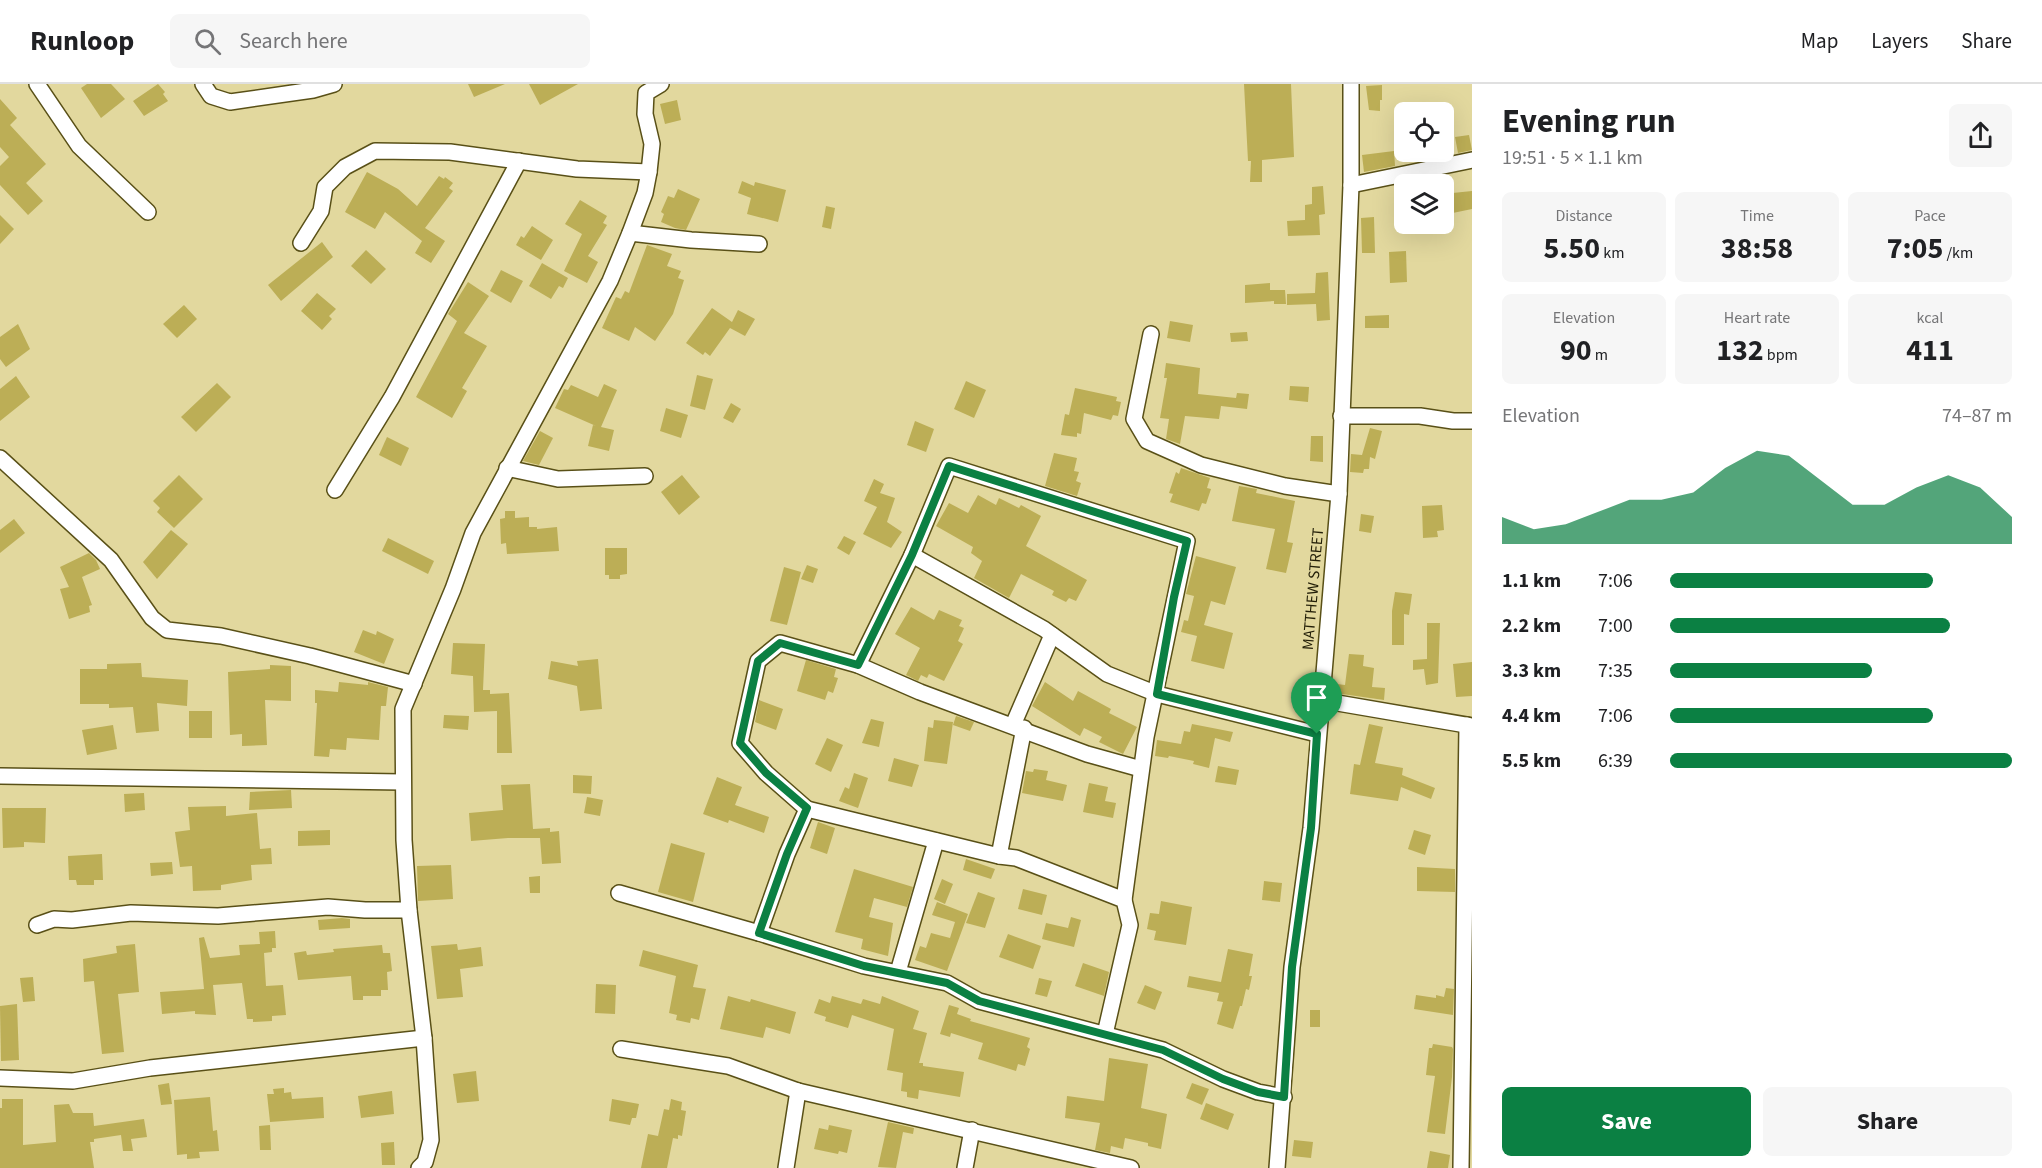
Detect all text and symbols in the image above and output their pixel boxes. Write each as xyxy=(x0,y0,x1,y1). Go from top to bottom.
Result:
search box xyxy=(170,14,590,68)
text: Runloop xyxy=(30,21,134,61)
icon: search xyxy=(191,25,224,58)
text: Search here xyxy=(239,25,348,57)
text: Map xyxy=(1801,26,1838,56)
text: Layers xyxy=(1871,26,1928,56)
text: Share xyxy=(1961,26,2012,56)
text: Evening run xyxy=(1502,98,1676,145)
map controls xyxy=(1394,102,1454,234)
button: locate xyxy=(1394,102,1454,162)
button: share xyxy=(1949,104,2012,167)
text: 19:51 · 5 × 1.1 km xyxy=(1502,144,1643,172)
button: layers xyxy=(1394,174,1454,234)
text: Distance xyxy=(1556,205,1612,227)
text: Time xyxy=(1740,205,1774,227)
text: Pace xyxy=(1914,205,1946,227)
text: 5.50 xyxy=(1544,227,1600,270)
text: 38:58 xyxy=(1721,227,1793,270)
text: 7:05 xyxy=(1887,227,1943,270)
text: km xyxy=(1600,242,1624,264)
text: /km xyxy=(1943,242,1973,264)
text: Elevation xyxy=(1553,307,1615,329)
text: Heart rate xyxy=(1724,307,1790,329)
text: kcal xyxy=(1917,307,1943,329)
text: 90 xyxy=(1560,329,1592,372)
text: 132 xyxy=(1716,329,1764,372)
text: 411 xyxy=(1906,329,1954,372)
text: m xyxy=(1592,344,1608,366)
text: bpm xyxy=(1764,344,1798,366)
text: Elevation xyxy=(1502,402,1580,430)
text: 74–87 m xyxy=(1942,402,2012,430)
street label: MATTHEW STREET xyxy=(1297,527,1329,651)
text: 1.1 km xyxy=(1502,567,1561,595)
text: 7:06 xyxy=(1598,567,1633,595)
text: 2.2 km xyxy=(1502,612,1561,640)
text: 7:00 xyxy=(1598,612,1633,640)
text: 3.3 km xyxy=(1502,657,1561,685)
text: 7:35 xyxy=(1598,657,1633,685)
pin xyxy=(1291,672,1342,734)
icon: arrive xyxy=(1300,681,1333,714)
text: 4.4 km xyxy=(1502,702,1561,730)
text: 7:06 xyxy=(1598,702,1633,730)
text: 5.5 km xyxy=(1502,747,1561,775)
text: 6:39 xyxy=(1598,747,1633,775)
button: Save xyxy=(1502,1087,1751,1156)
button: Share xyxy=(1763,1087,2012,1156)

